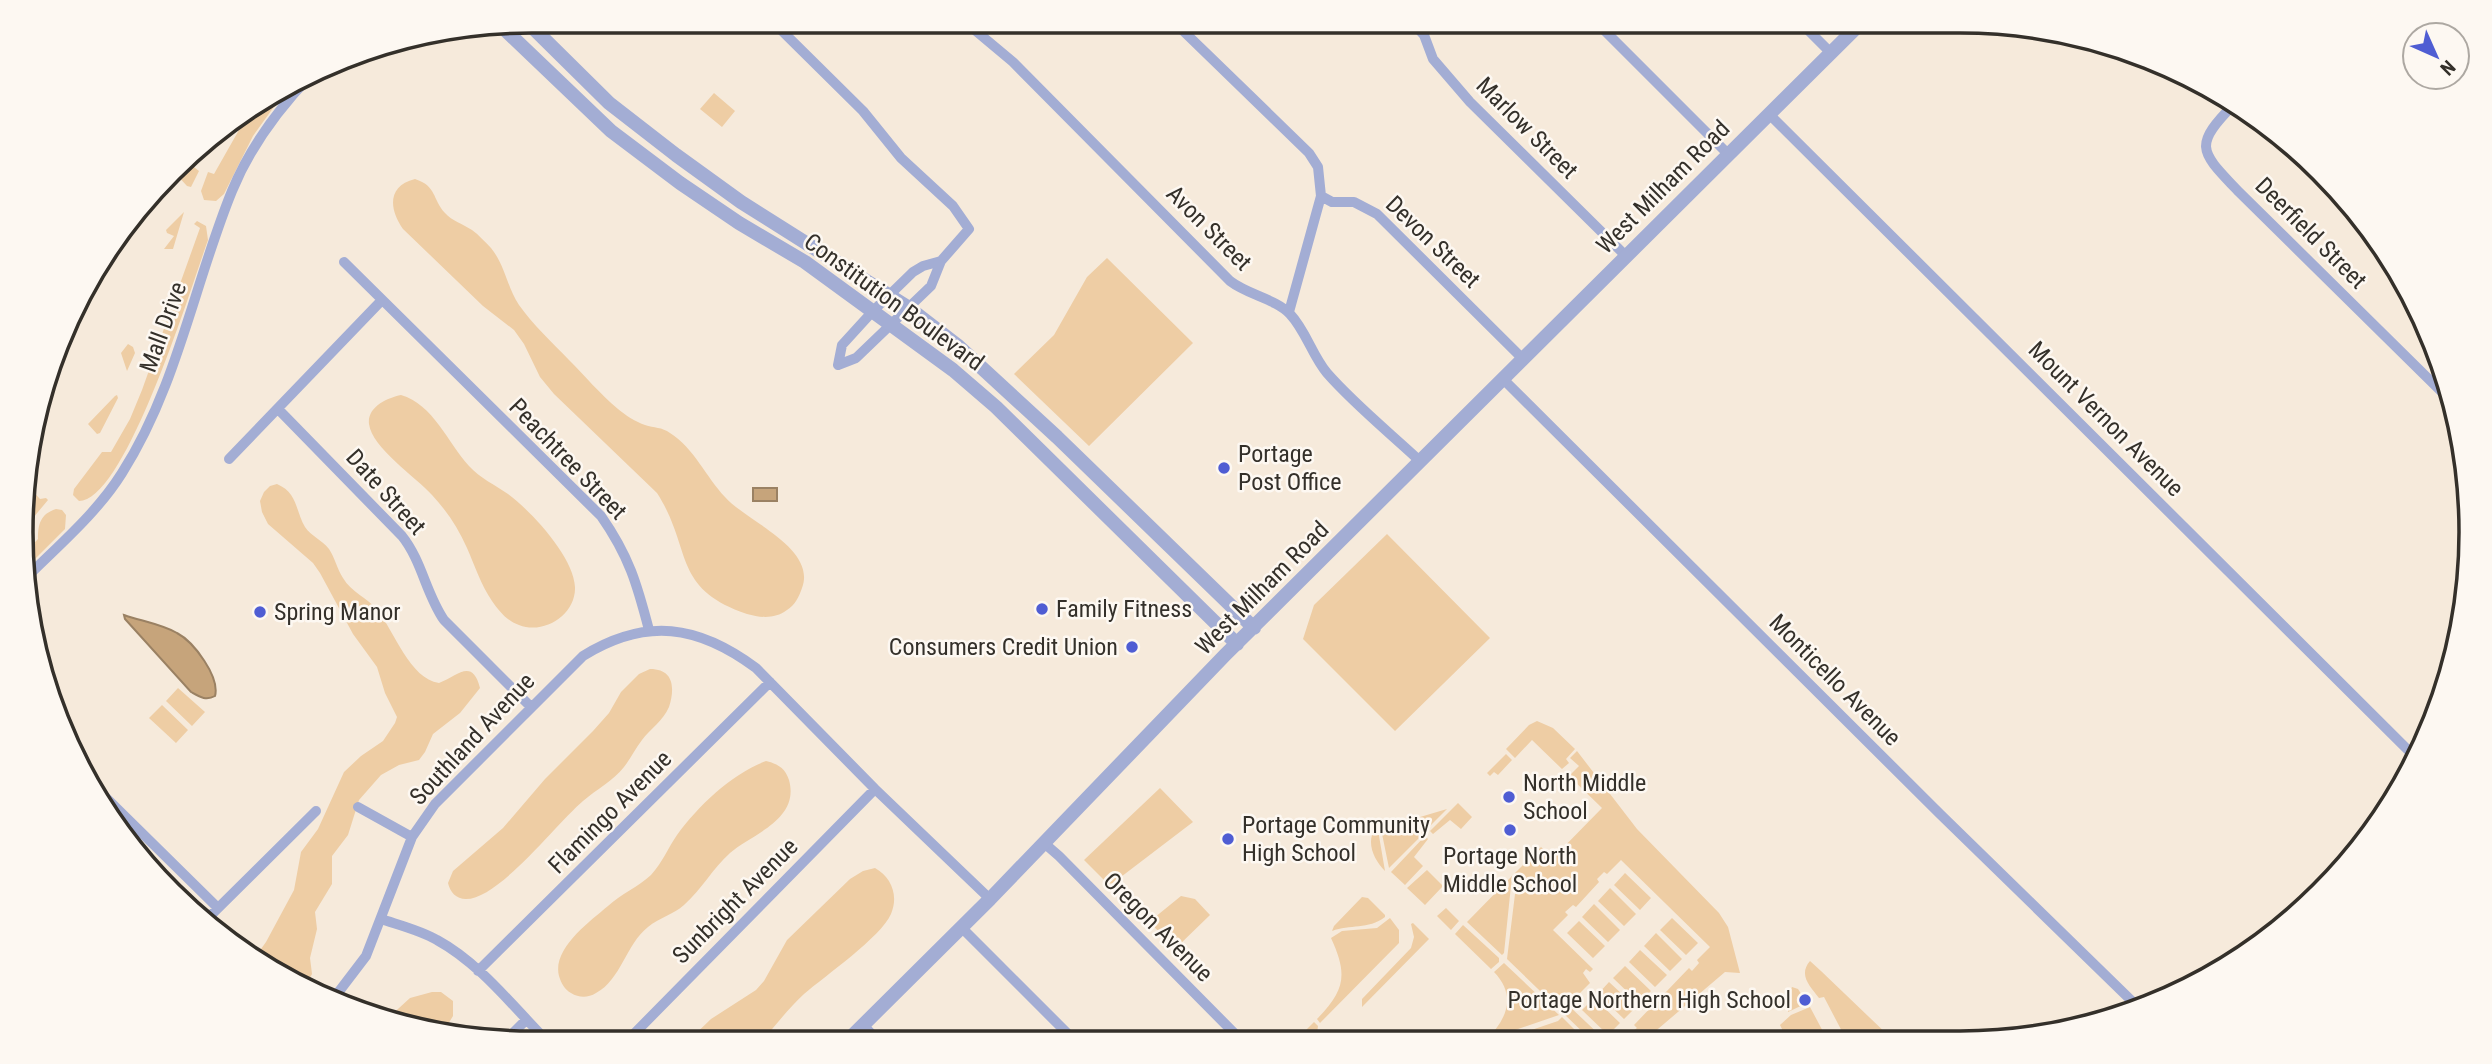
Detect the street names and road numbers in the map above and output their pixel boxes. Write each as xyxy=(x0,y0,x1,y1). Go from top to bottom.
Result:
street label: Marlow Street xyxy=(1470,71,1584,185)
street label: West Milham Road xyxy=(1591,115,1735,259)
street label: Deerfield Street xyxy=(2250,172,2372,294)
street label: Avon Street xyxy=(1161,180,1257,276)
street label: Devon Street xyxy=(1380,190,1486,294)
street label: Constitution Boulevard xyxy=(799,227,989,377)
street label: Mall Drive xyxy=(134,278,192,376)
street label: Mount Vernon Avenue xyxy=(2023,336,2189,502)
street label: Peachtree Street xyxy=(503,393,633,525)
street label: Date Street xyxy=(340,444,432,540)
street label: West Milham Road xyxy=(1190,516,1334,660)
street label: Monticello Avenue xyxy=(1763,608,1907,752)
street label: Southland Avenue xyxy=(404,667,540,811)
street label: Flamingo Avenue xyxy=(543,745,677,879)
street label: Sunbright Avenue xyxy=(667,833,803,969)
street label: Oregon Avenue xyxy=(1098,867,1218,987)

